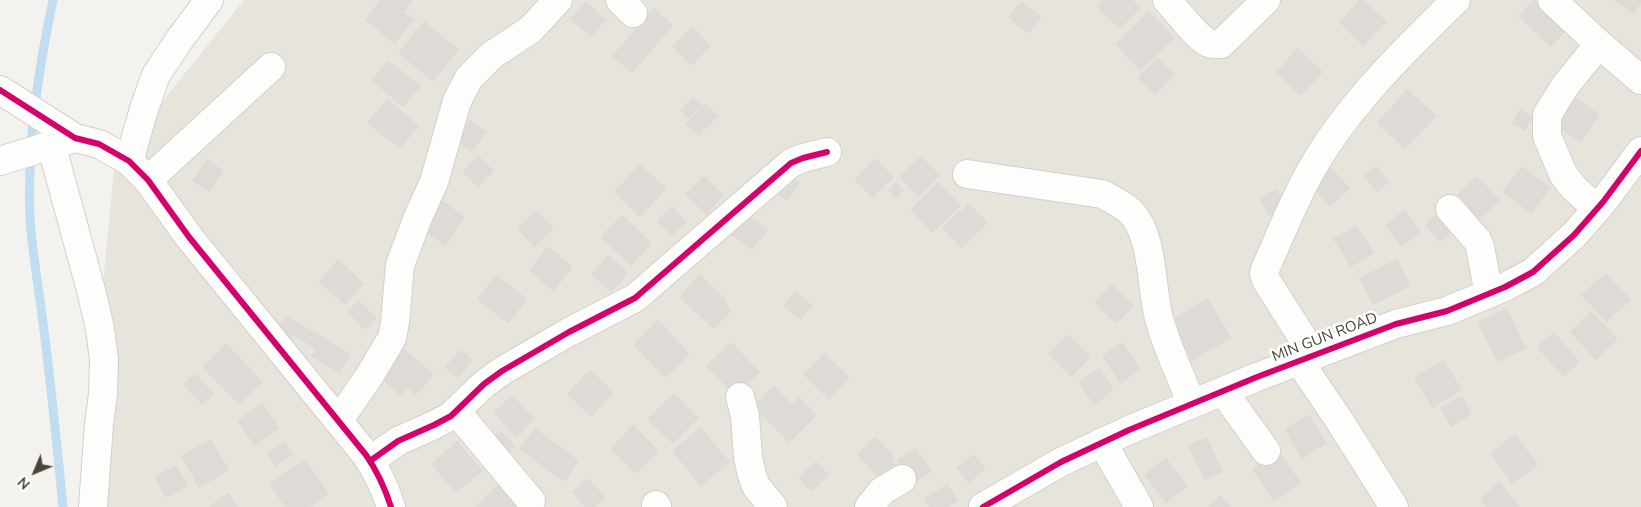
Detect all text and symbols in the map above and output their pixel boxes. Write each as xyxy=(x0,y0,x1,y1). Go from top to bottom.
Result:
street label: MIN GUN ROAD xyxy=(1270,310,1380,366)
north arrow xyxy=(10,447,60,497)
text: N xyxy=(14,473,34,493)

